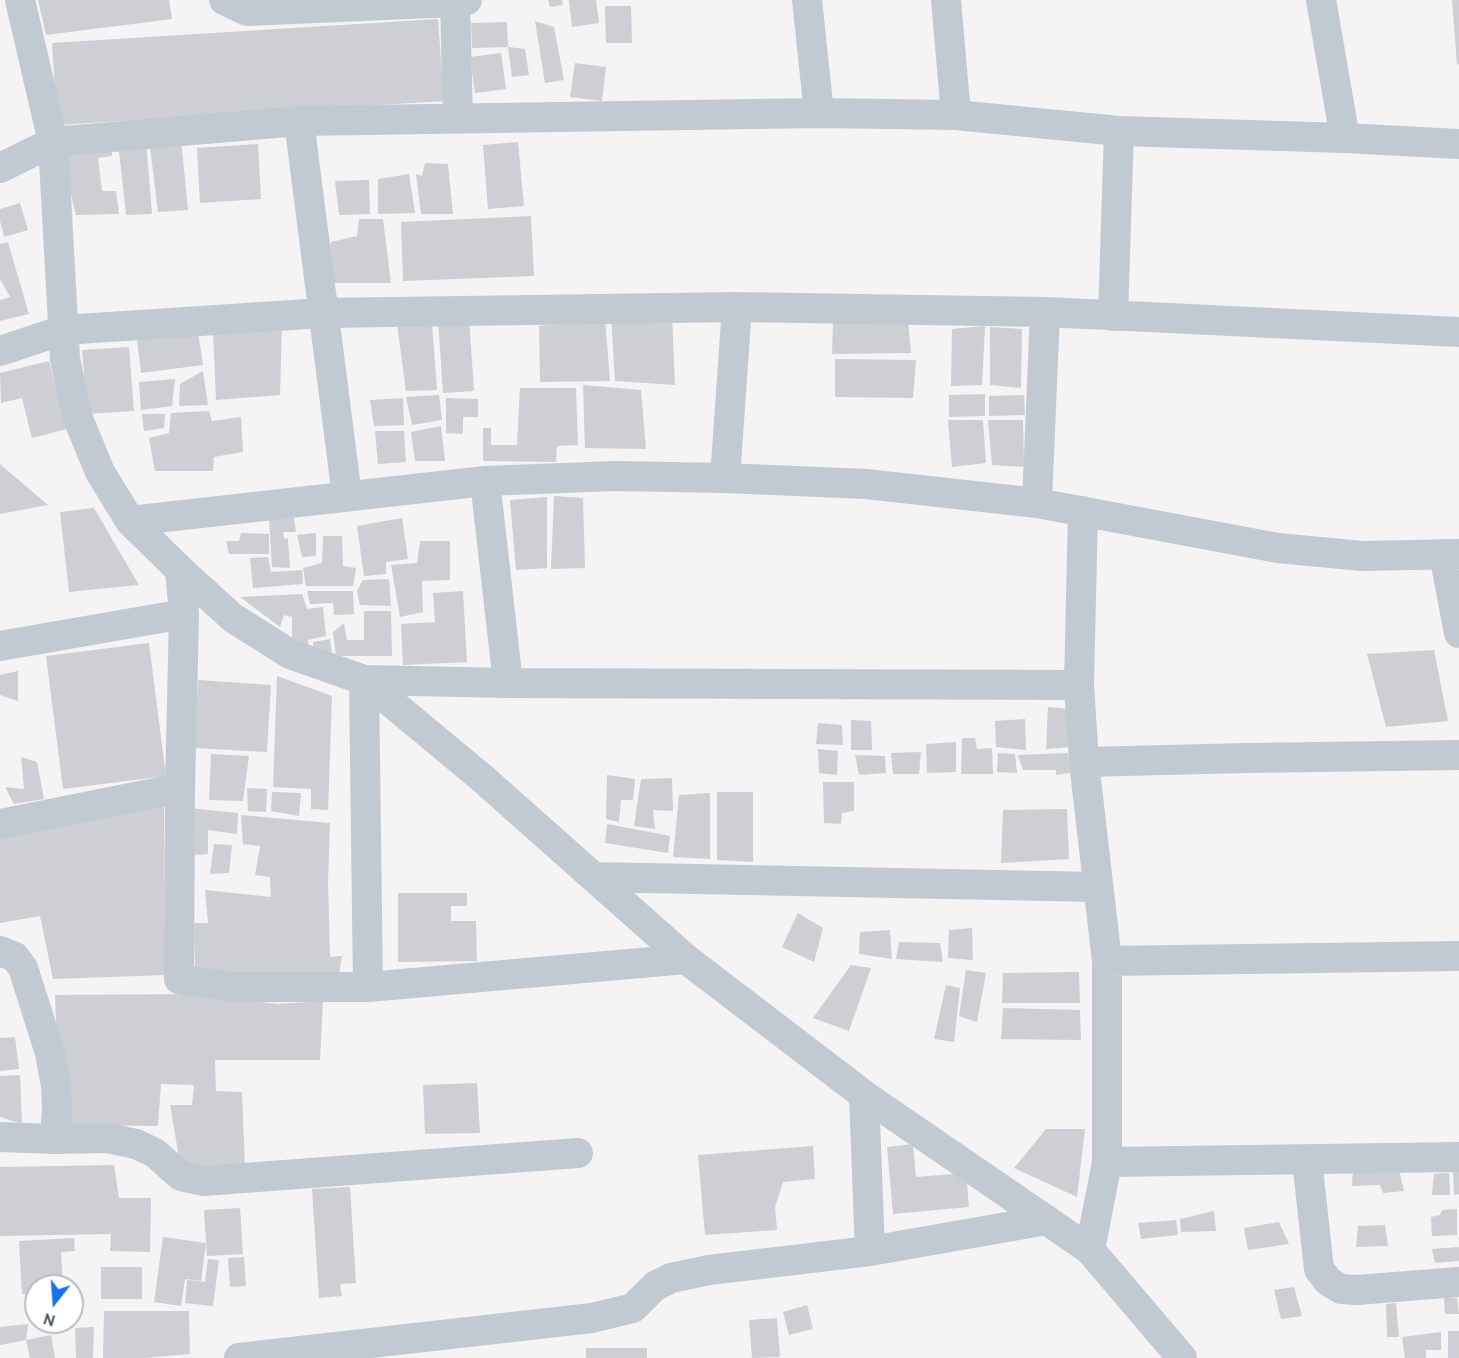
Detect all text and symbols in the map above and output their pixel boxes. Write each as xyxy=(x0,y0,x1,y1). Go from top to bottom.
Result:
north arrow xyxy=(24,1274,84,1334)
text: N xyxy=(41,1309,57,1331)

